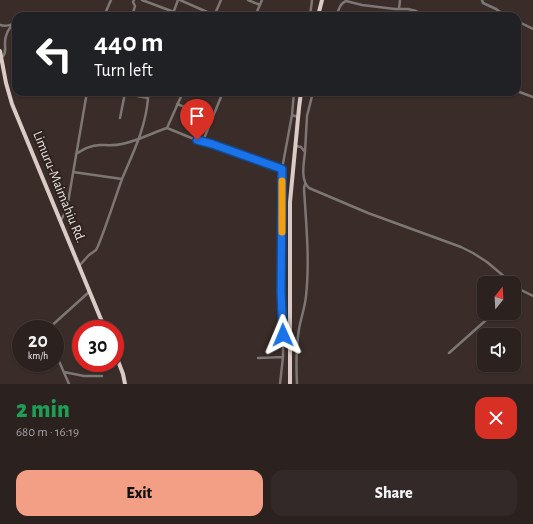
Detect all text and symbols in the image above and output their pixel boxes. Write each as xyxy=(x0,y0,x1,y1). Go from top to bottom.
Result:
icon: left xyxy=(28,28,80,80)
text: 440 m xyxy=(94,29,164,57)
text: Turn left xyxy=(94,62,153,80)
pin xyxy=(180,99,214,140)
icon: arrive xyxy=(186,105,208,127)
street label: Limuru-Maimahiu Rd. xyxy=(30,129,88,245)
north arrow xyxy=(477,276,521,320)
map controls xyxy=(477,276,521,372)
position arrow xyxy=(262,314,304,356)
speed limit sign: 30 xyxy=(72,320,124,372)
button: sound xyxy=(477,328,521,372)
text: 20 xyxy=(28,331,48,351)
text: km/h xyxy=(28,351,48,361)
button: close xyxy=(475,397,517,439)
text: 2 min xyxy=(16,398,70,422)
text: 680 m · 16:19 xyxy=(16,426,79,439)
button: Exit xyxy=(16,470,263,516)
button: Share xyxy=(271,470,517,516)

